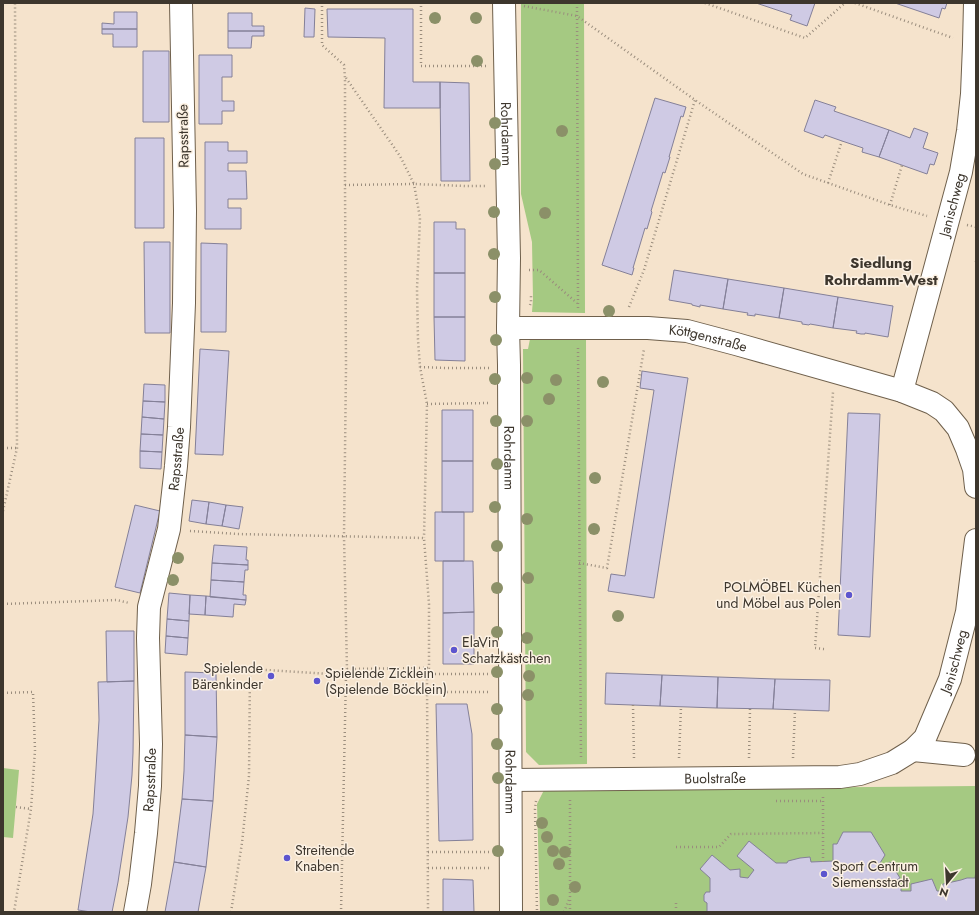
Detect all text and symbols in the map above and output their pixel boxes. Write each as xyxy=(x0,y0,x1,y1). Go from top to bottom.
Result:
street label: Rohrdamm xyxy=(496,102,517,166)
street label: Rapsstraße xyxy=(172,104,194,168)
street label: Janischweg xyxy=(934,171,970,241)
district label: Siedlung Rohrdamm-West xyxy=(824,252,938,291)
street label: Köttgenstraße xyxy=(668,320,750,357)
street label: Rapsstraße xyxy=(163,426,189,492)
street label: Rohrdamm xyxy=(499,426,519,490)
place label: POLMÖBEL Küchen und Möbel aus Polen xyxy=(716,577,841,613)
marker: POLMÖBEL Küchen und Möbel aus Polen xyxy=(844,590,854,600)
street label: Janischweg xyxy=(934,627,972,698)
place label: ElaVin Schatzkästchen xyxy=(462,632,551,668)
marker: ElaVin Schatzkästchen xyxy=(449,645,459,655)
place label: Spielende Bärenkinder xyxy=(192,658,263,694)
place label: Spielende Zicklein (Spielende Böcklein) xyxy=(325,663,447,699)
marker: Spielende Bärenkinder xyxy=(266,671,276,681)
marker: Spielende Zicklein (Spielende Böcklein) xyxy=(312,676,322,686)
street label: Rapsstraße xyxy=(138,748,161,813)
street label: Rohrdamm xyxy=(500,750,521,814)
street label: Buolstraße xyxy=(684,768,746,788)
place label: Streitende Knaben xyxy=(295,840,355,876)
marker: Streitende Knaben xyxy=(282,853,292,863)
place label: Sport Centrum Siemensstadt xyxy=(832,856,918,892)
north arrow xyxy=(927,863,967,903)
marker: Sport Centrum Siemensstadt xyxy=(819,869,829,879)
text: N xyxy=(937,884,951,901)

